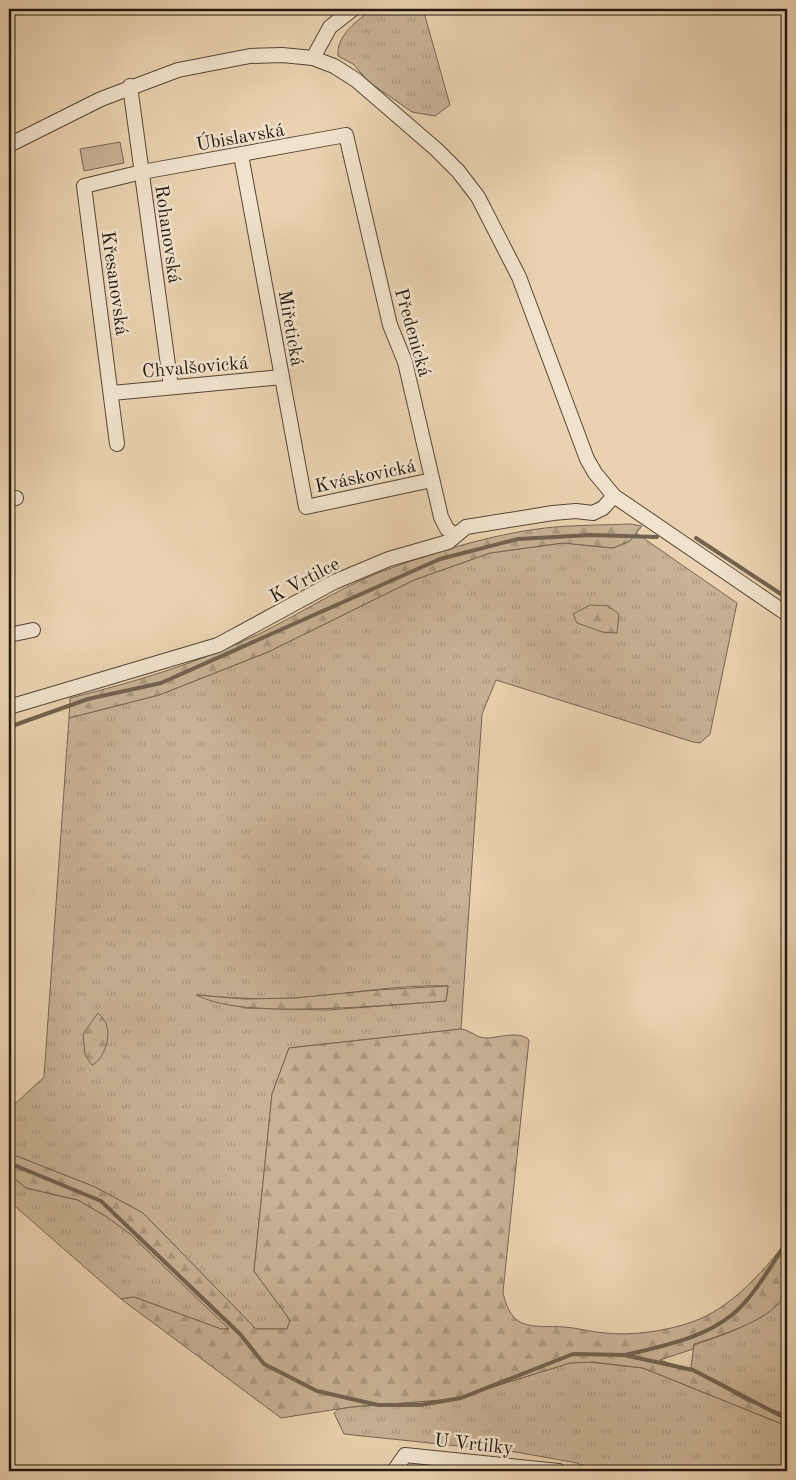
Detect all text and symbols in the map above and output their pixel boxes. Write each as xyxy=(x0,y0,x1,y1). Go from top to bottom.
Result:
street label: Úbislavská xyxy=(194,116,287,156)
street label: Rohanovská xyxy=(150,184,183,285)
street label: Křesanovská xyxy=(97,230,130,337)
street label: Předenická xyxy=(390,286,433,380)
street label: Miřetická xyxy=(274,289,306,369)
street label: Chvalšovická xyxy=(141,354,250,383)
street label: Kváskovická xyxy=(313,457,418,497)
street label: K Vrtilce xyxy=(267,555,343,607)
street label: U Vrtilky xyxy=(433,1432,514,1459)

